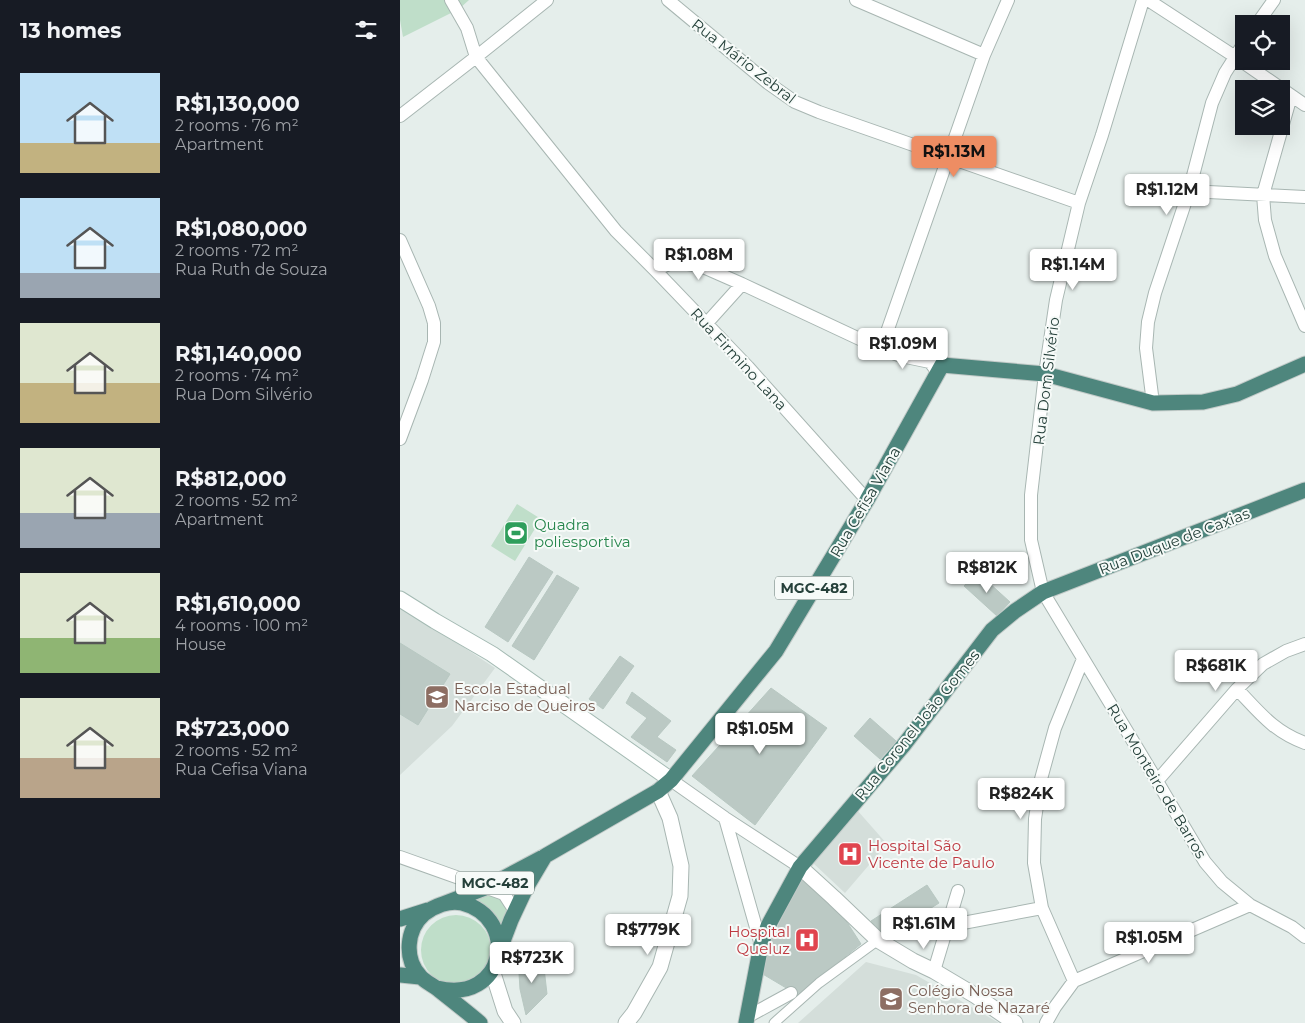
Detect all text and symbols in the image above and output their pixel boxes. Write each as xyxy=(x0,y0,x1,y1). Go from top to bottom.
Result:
street label: Rua Mário Zebral xyxy=(688,14,800,108)
map controls xyxy=(1235,15,1290,135)
button: locate xyxy=(1235,15,1290,70)
icon: filters xyxy=(352,16,380,44)
text: 13 homes xyxy=(20,18,121,43)
button: layers xyxy=(1235,80,1290,135)
text: R$1,130,000 xyxy=(175,91,300,116)
icon: home xyxy=(60,93,120,153)
text: 2 rooms · 76 m² xyxy=(175,116,299,135)
text: Apartment xyxy=(175,135,264,154)
pin: R$1.13M xyxy=(908,136,1000,178)
text: R$1.13M xyxy=(922,142,986,161)
pin: R$1.12M xyxy=(1121,174,1213,216)
text: R$1.12M xyxy=(1135,180,1199,199)
text: R$1,080,000 xyxy=(175,216,307,241)
icon: home xyxy=(60,218,120,278)
pin: R$1.08M xyxy=(653,238,745,281)
text: 2 rooms · 72 m² xyxy=(175,241,298,260)
text: R$1.08M xyxy=(665,245,733,264)
pin: R$1.14M xyxy=(1027,248,1119,291)
text: R$1.14M xyxy=(1041,255,1105,274)
text: Rua Ruth de Souza xyxy=(175,260,328,279)
street label: Rua Firmino Lana xyxy=(687,304,791,414)
street label: Rua Dom Silvério xyxy=(1029,316,1063,446)
pin: R$1.09M xyxy=(857,328,949,370)
text: R$1.09M xyxy=(869,334,937,353)
text: R$1,140,000 xyxy=(175,341,302,366)
icon: home xyxy=(60,343,120,403)
text: 2 rooms · 74 m² xyxy=(175,366,299,385)
text: Rua Dom Silvério xyxy=(175,385,313,404)
street label: Rua Cefisa Viana xyxy=(826,443,904,561)
text: R$812,000 xyxy=(175,466,287,491)
icon: home xyxy=(60,468,120,528)
text: 2 rooms · 52 m² xyxy=(175,491,298,510)
street label: Rua Duque de Caxias xyxy=(1096,503,1252,579)
text: Apartment xyxy=(175,510,264,529)
place label: Quadra poliesportiva xyxy=(534,515,631,551)
sports icon: Quadra poliesportiva xyxy=(503,520,529,546)
pin: R$812K xyxy=(946,552,1028,594)
text: R$812K xyxy=(957,558,1017,577)
road number: MGC-482 xyxy=(775,576,853,600)
text: R$1,610,000 xyxy=(175,591,301,616)
icon: home xyxy=(60,593,120,653)
text: 4 rooms · 100 m² xyxy=(175,616,308,635)
text: House xyxy=(175,635,226,654)
street label: Rua Coronel João Gomes xyxy=(850,646,984,804)
pin: R$681K xyxy=(1175,650,1257,692)
text: R$681K xyxy=(1186,656,1246,675)
place label: Escola Estadual Narciso de Queiros xyxy=(454,679,595,715)
school or university icon: Escola Estadual Narciso de Queiros xyxy=(424,684,450,710)
street label: Rua Monteiro de Barros xyxy=(1103,700,1211,862)
pin: R$1.05M xyxy=(714,712,806,755)
text: R$723,000 xyxy=(175,716,289,741)
icon: home xyxy=(60,718,120,778)
text: R$1.05M xyxy=(726,719,794,738)
text: 2 rooms · 52 m² xyxy=(175,741,298,760)
text: Rua Cefisa Viana xyxy=(175,760,308,779)
pin: R$824K xyxy=(980,778,1062,820)
text: R$824K xyxy=(989,784,1053,803)
place label: Hospital São Vicente de Paulo xyxy=(868,836,995,872)
hospital icon: Hospital São Vicente de Paulo xyxy=(837,841,863,867)
road number: MGC-482 xyxy=(456,871,534,894)
pin: R$1.61M xyxy=(878,908,970,950)
pin: R$779K xyxy=(607,914,689,956)
text: R$1.61M xyxy=(892,914,956,933)
text: R$779K xyxy=(616,920,680,939)
place label: Hospital Queluz xyxy=(728,922,790,958)
pin: R$1.05M xyxy=(1103,922,1195,964)
hospital icon: Hospital Queluz xyxy=(794,927,820,953)
text: R$1.05M xyxy=(1115,928,1183,947)
pin: R$723K xyxy=(491,942,573,984)
text: R$723K xyxy=(501,948,563,967)
place label: Colégio Nossa Senhora de Nazaré xyxy=(908,981,1050,1017)
school or university icon: Colégio Nossa Senhora de Nazaré xyxy=(878,986,904,1012)

